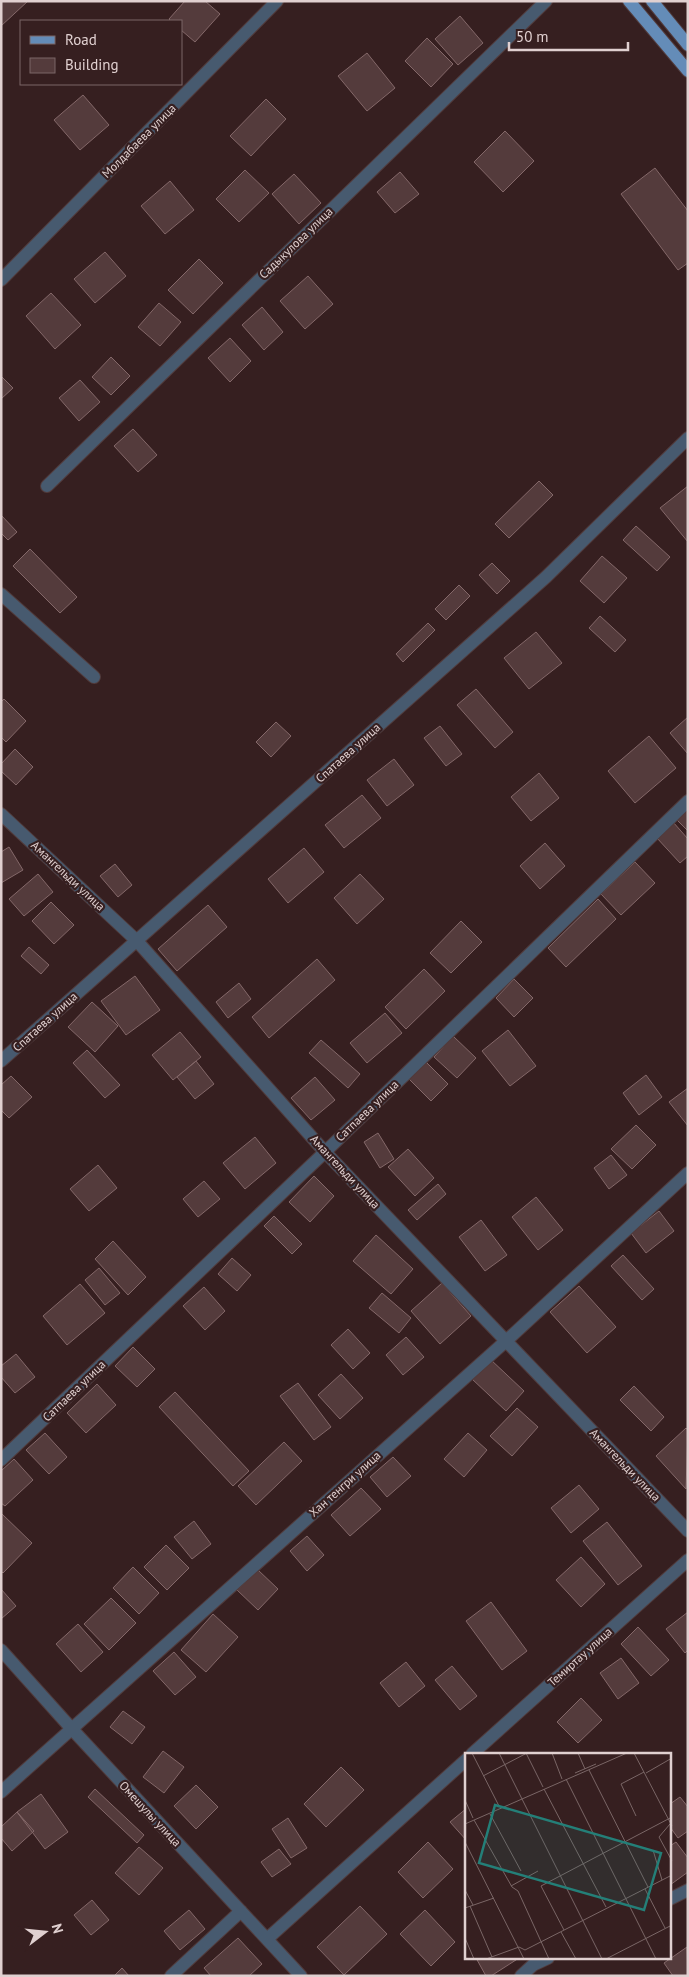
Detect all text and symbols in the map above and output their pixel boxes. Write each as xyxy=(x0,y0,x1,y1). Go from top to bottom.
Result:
legend xyxy=(20,20,182,85)
scale bar xyxy=(509,20,628,52)
text: 50 m xyxy=(516,27,549,46)
text: Road xyxy=(65,30,97,49)
text: Building xyxy=(65,55,119,74)
street label: Молдабаева улица xyxy=(99,100,179,181)
street label: Садыкулова улица xyxy=(256,204,336,282)
street label: Спатаева улица xyxy=(312,720,383,786)
street label: Амангельди улица xyxy=(28,838,108,914)
street label: Спатаева улица xyxy=(9,989,80,1055)
street label: Сатпаева улица xyxy=(332,1077,401,1144)
street label: Амангельди улица xyxy=(307,1132,383,1212)
street label: Сатпаева улица xyxy=(39,1357,108,1424)
street label: Амангельди улица xyxy=(587,1425,664,1504)
street label: Хан тенгри улица xyxy=(306,1448,384,1520)
street label: Темиртау улица xyxy=(544,1624,615,1689)
inset map xyxy=(465,1753,672,1960)
street label: Омешулы улица xyxy=(116,1778,185,1850)
north arrow xyxy=(20,1907,70,1957)
text: N xyxy=(48,1922,67,1935)

